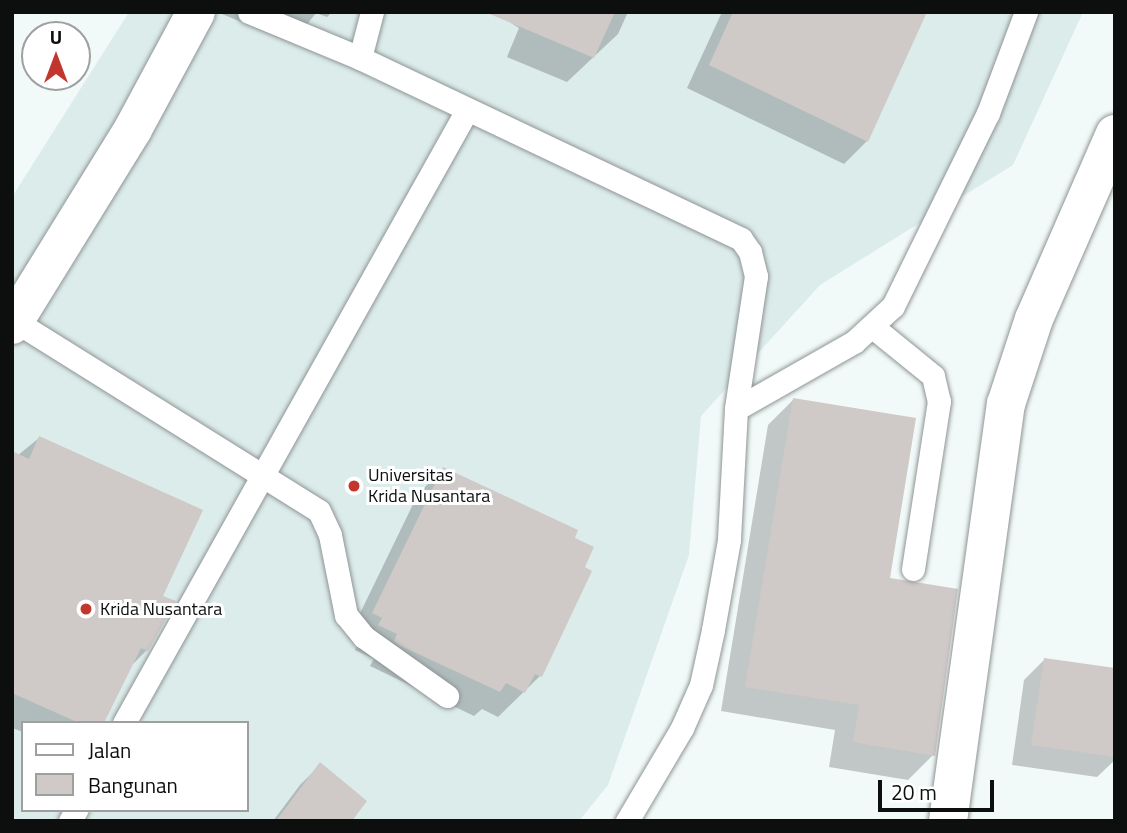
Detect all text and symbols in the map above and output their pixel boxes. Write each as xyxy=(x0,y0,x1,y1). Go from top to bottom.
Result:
north arrow xyxy=(21,21,91,91)
text: U xyxy=(50,22,62,51)
place label: Universitas Krida Nusantara xyxy=(368,465,490,508)
marker: Universitas Krida Nusantara xyxy=(346,478,362,494)
place label: Krida Nusantara xyxy=(100,598,222,620)
marker: Krida Nusantara xyxy=(78,601,94,617)
legend xyxy=(21,721,248,812)
text: Jalan xyxy=(88,734,131,766)
scale bar xyxy=(882,766,998,810)
text: Bangunan xyxy=(88,769,178,801)
text: 20 m xyxy=(891,776,937,808)

